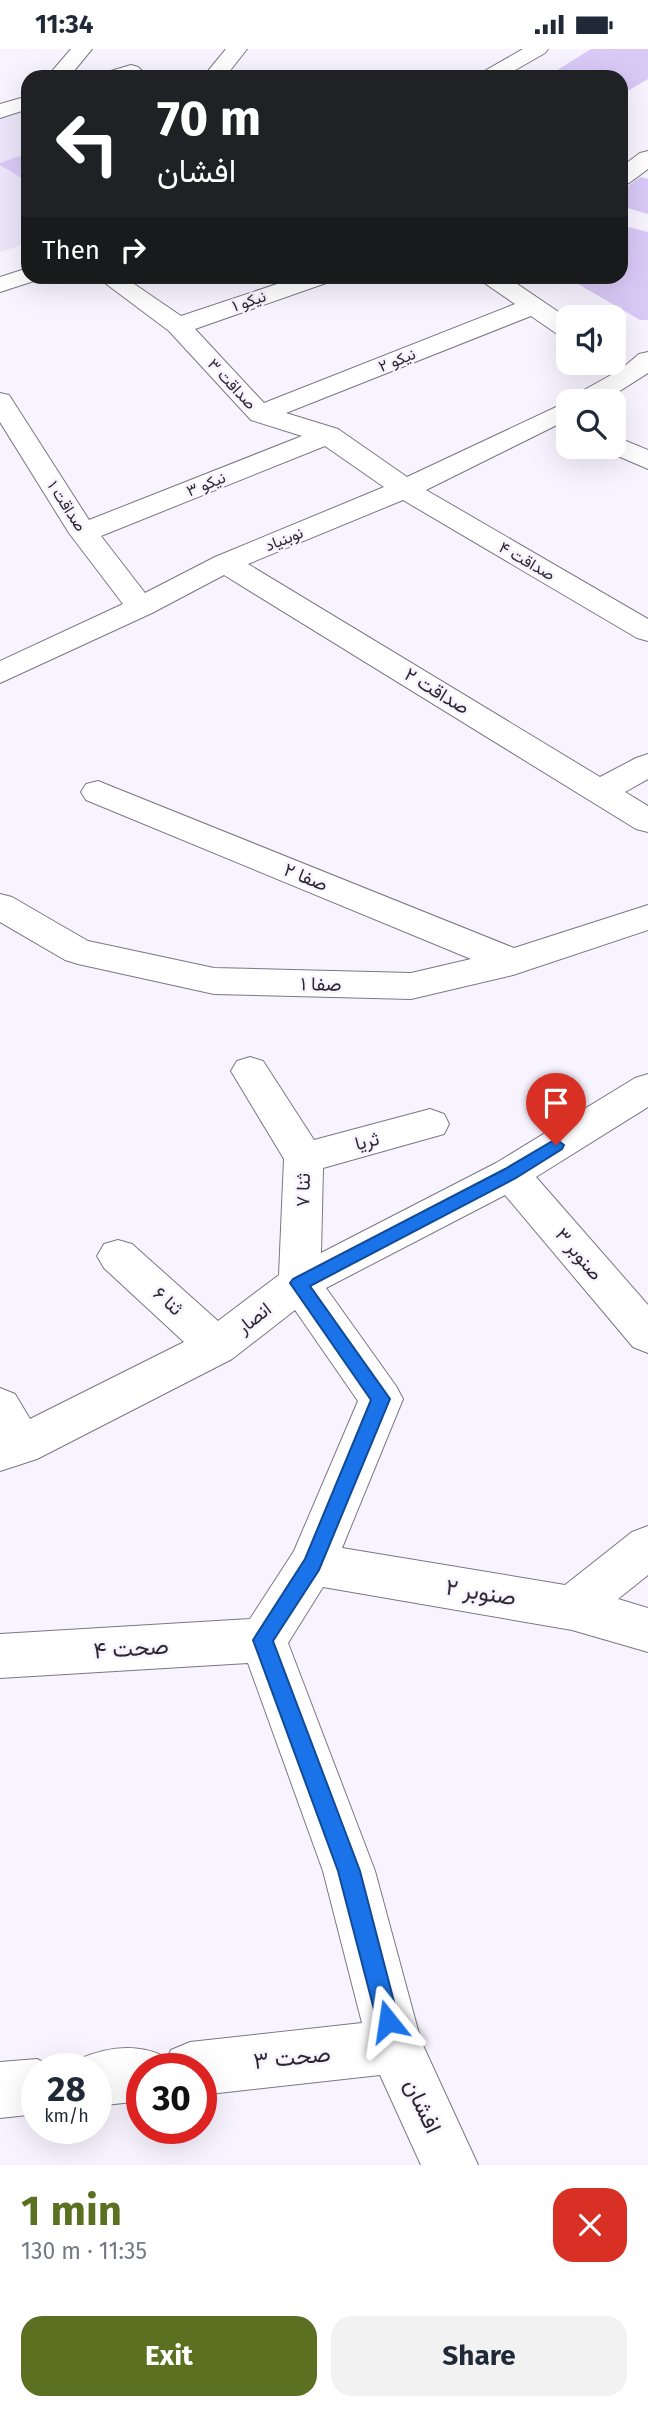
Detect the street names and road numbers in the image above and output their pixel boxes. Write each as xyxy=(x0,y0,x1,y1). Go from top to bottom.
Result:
street label: نیکو ۱ xyxy=(230,286,269,317)
street label: نیکو ۲ xyxy=(376,344,419,377)
street label: صداقت ۳ xyxy=(204,355,260,413)
street label: نیکو ۳ xyxy=(184,468,229,501)
street label: صداقت ۱ xyxy=(44,477,90,535)
street label: نوبنیاد xyxy=(262,523,306,556)
street label: صداقت ۴ xyxy=(496,537,558,585)
street label: صداقت ۲ xyxy=(400,663,474,719)
street label: صفا ۲ xyxy=(281,858,331,896)
street label: صفا ۱ xyxy=(300,972,342,996)
street label: ثریا xyxy=(352,1127,382,1155)
street label: ثنا ۷ xyxy=(291,1173,315,1207)
street label: صنوبر ۳ xyxy=(551,1223,607,1285)
street label: ثنا ۶ xyxy=(148,1282,188,1320)
street label: انصار xyxy=(231,1297,276,1339)
street label: صنوبر ۲ xyxy=(444,1573,518,1612)
street label: صحت ۴ xyxy=(92,1631,170,1665)
street label: صحت ۳ xyxy=(252,2039,332,2075)
street label: افشان xyxy=(398,2074,448,2138)

